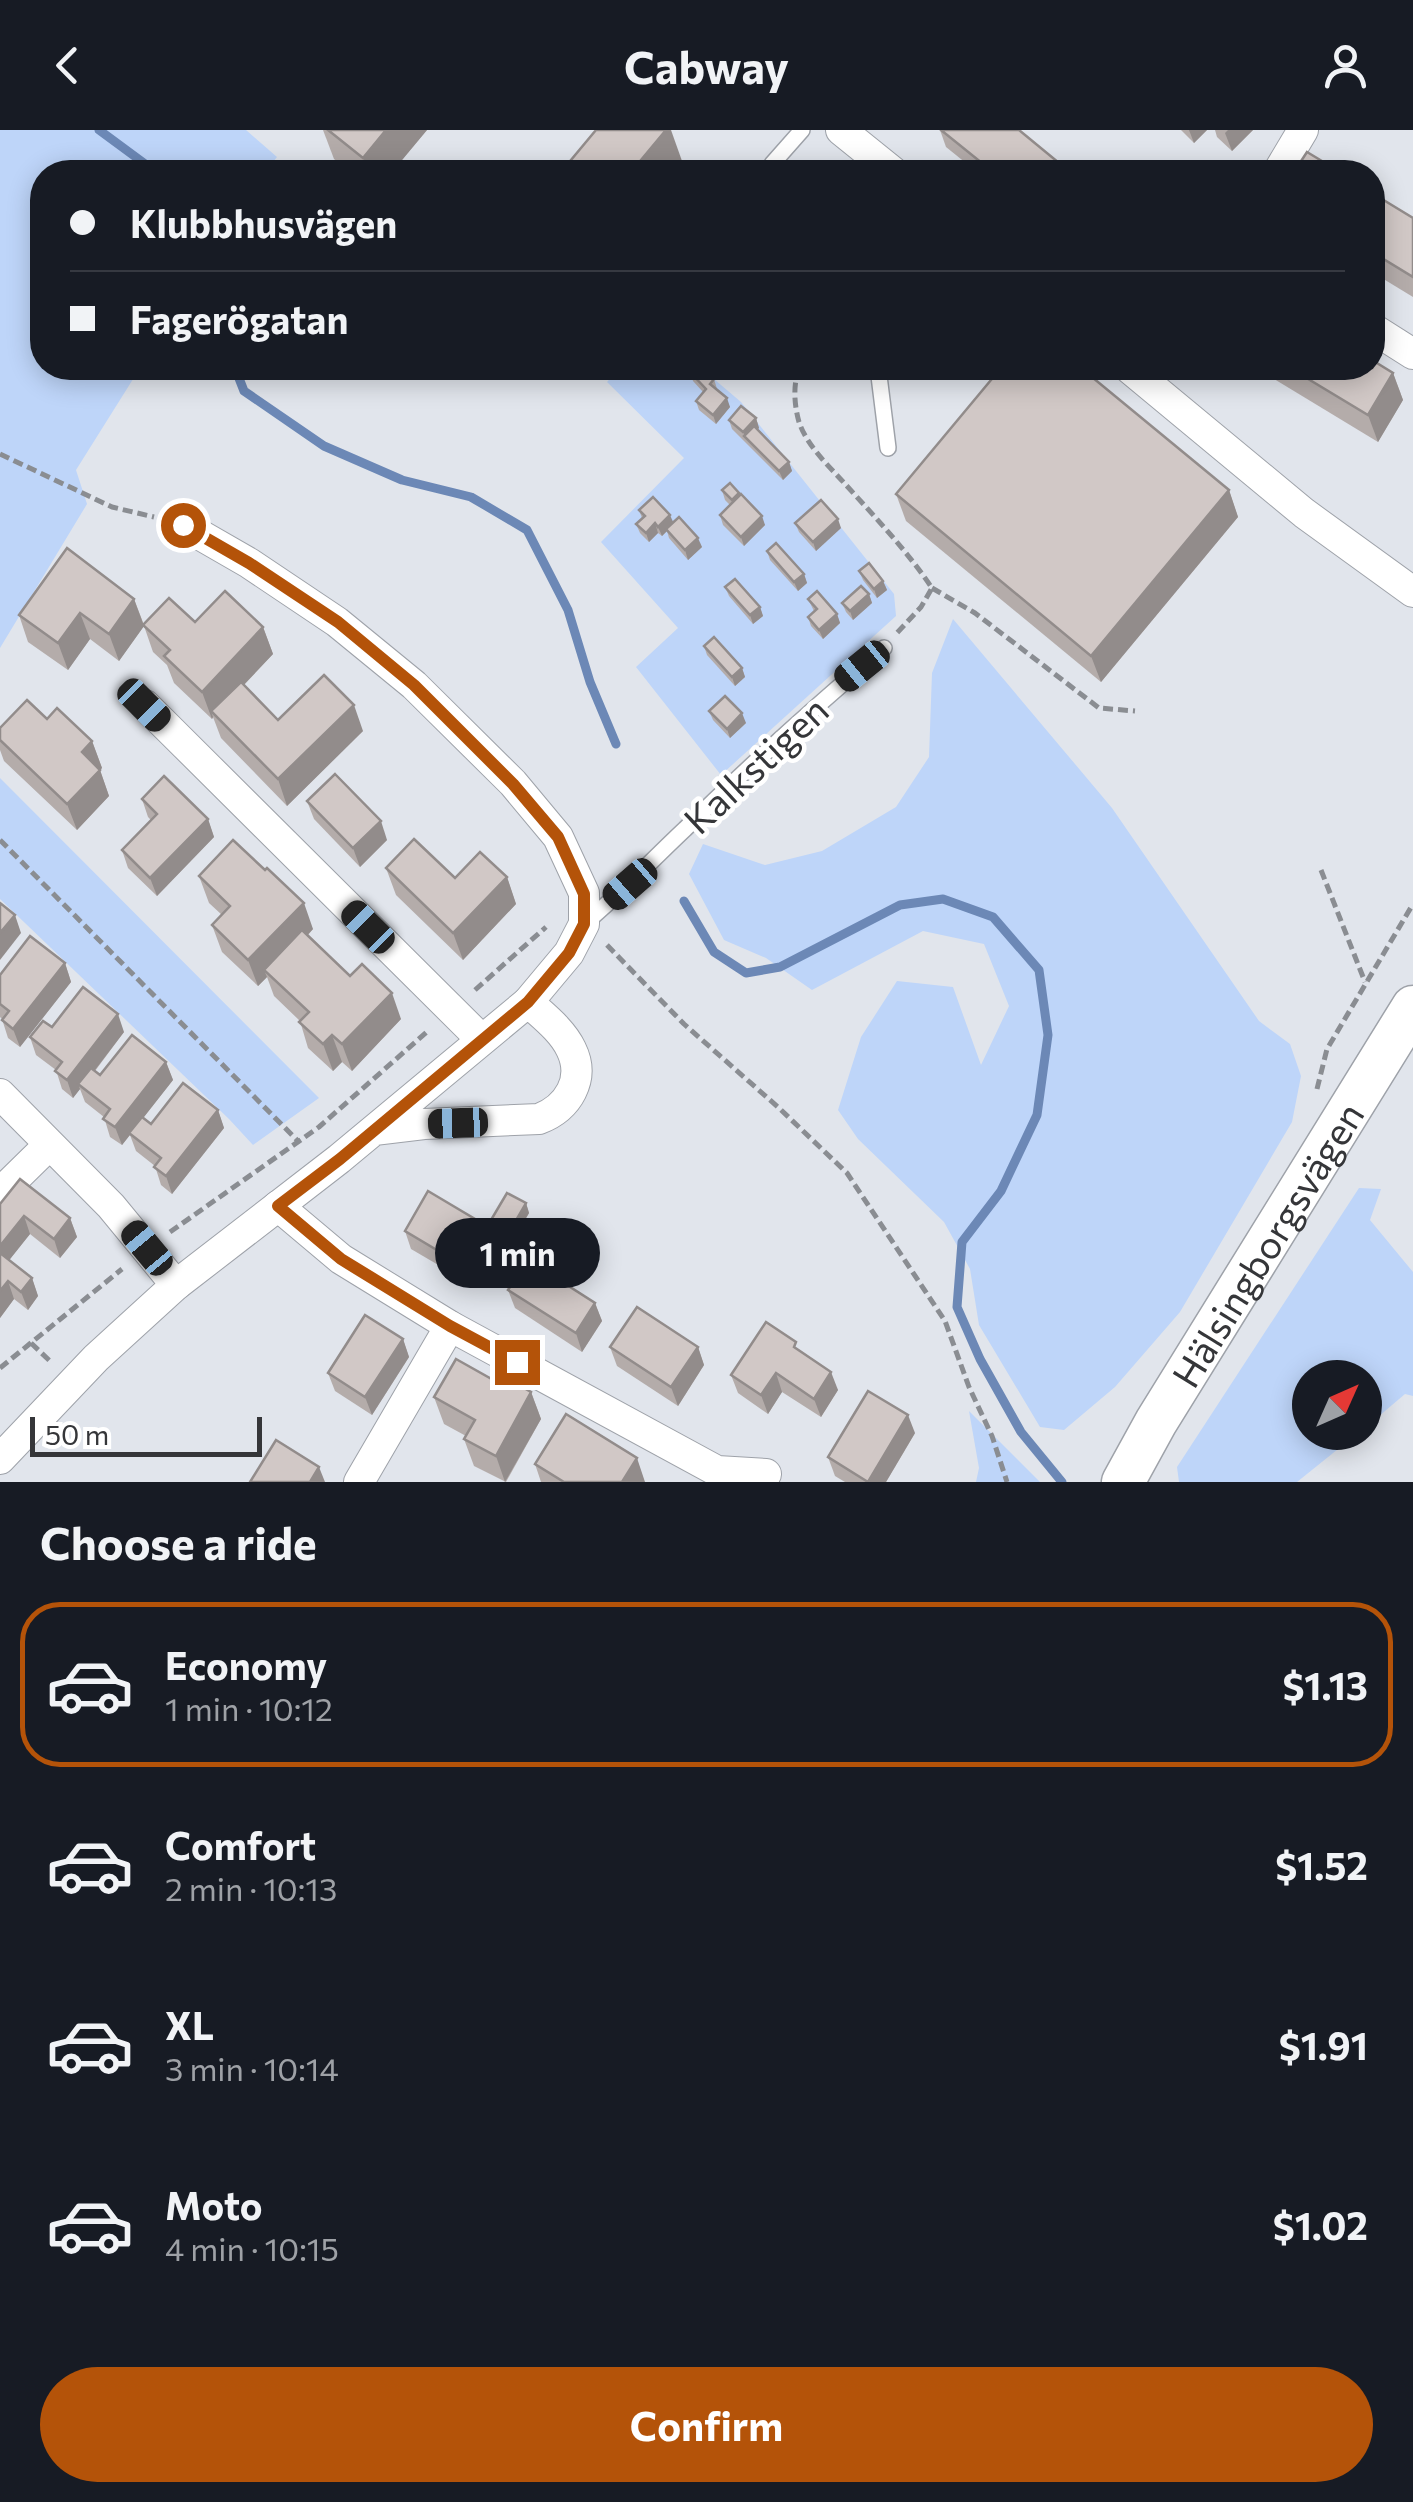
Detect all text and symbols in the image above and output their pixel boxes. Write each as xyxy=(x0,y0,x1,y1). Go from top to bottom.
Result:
icon: back xyxy=(40,38,95,93)
text: Cabway xyxy=(624,38,789,93)
icon: person xyxy=(1318,38,1373,93)
text: Klubbhusvägen xyxy=(130,199,397,246)
text: Fagerögatan xyxy=(130,295,348,342)
route start xyxy=(161,503,206,548)
car xyxy=(829,635,895,697)
car xyxy=(112,673,176,737)
street label: Kalkstigen xyxy=(673,685,837,843)
car xyxy=(598,853,662,915)
car xyxy=(336,895,400,959)
street label: Hälsingborgsvägen xyxy=(1160,1093,1372,1395)
car xyxy=(427,1107,489,1139)
car xyxy=(116,1215,178,1281)
callout: 1 min xyxy=(434,1217,600,1287)
text: 1 min xyxy=(480,1233,555,1273)
route end xyxy=(495,1340,540,1385)
north arrow xyxy=(1292,1360,1382,1450)
map controls xyxy=(1292,1360,1382,1450)
scale bar xyxy=(30,1412,262,1456)
text: 50 m xyxy=(45,1417,109,1451)
text: Choose a ride xyxy=(40,1514,317,1569)
icon: car xyxy=(45,1640,135,1730)
text: Economy xyxy=(165,1641,327,1688)
text: $1.13 xyxy=(1282,1661,1368,1708)
text: 1 min · 10:12 xyxy=(165,1688,333,1728)
icon: car xyxy=(45,1820,135,1910)
text: Comfort xyxy=(165,1821,316,1868)
text: $1.52 xyxy=(1275,1841,1368,1888)
text: 2 min · 10:13 xyxy=(165,1868,337,1908)
icon: car xyxy=(45,2000,135,2090)
text: XL xyxy=(165,2001,214,2048)
text: $1.91 xyxy=(1279,2021,1368,2068)
text: 3 min · 10:14 xyxy=(165,2048,339,2088)
icon: car xyxy=(45,2180,135,2270)
text: Moto xyxy=(165,2181,263,2228)
text: $1.02 xyxy=(1273,2201,1368,2248)
text: 4 min · 10:15 xyxy=(165,2228,339,2268)
button: Confirm xyxy=(40,2367,1373,2482)

